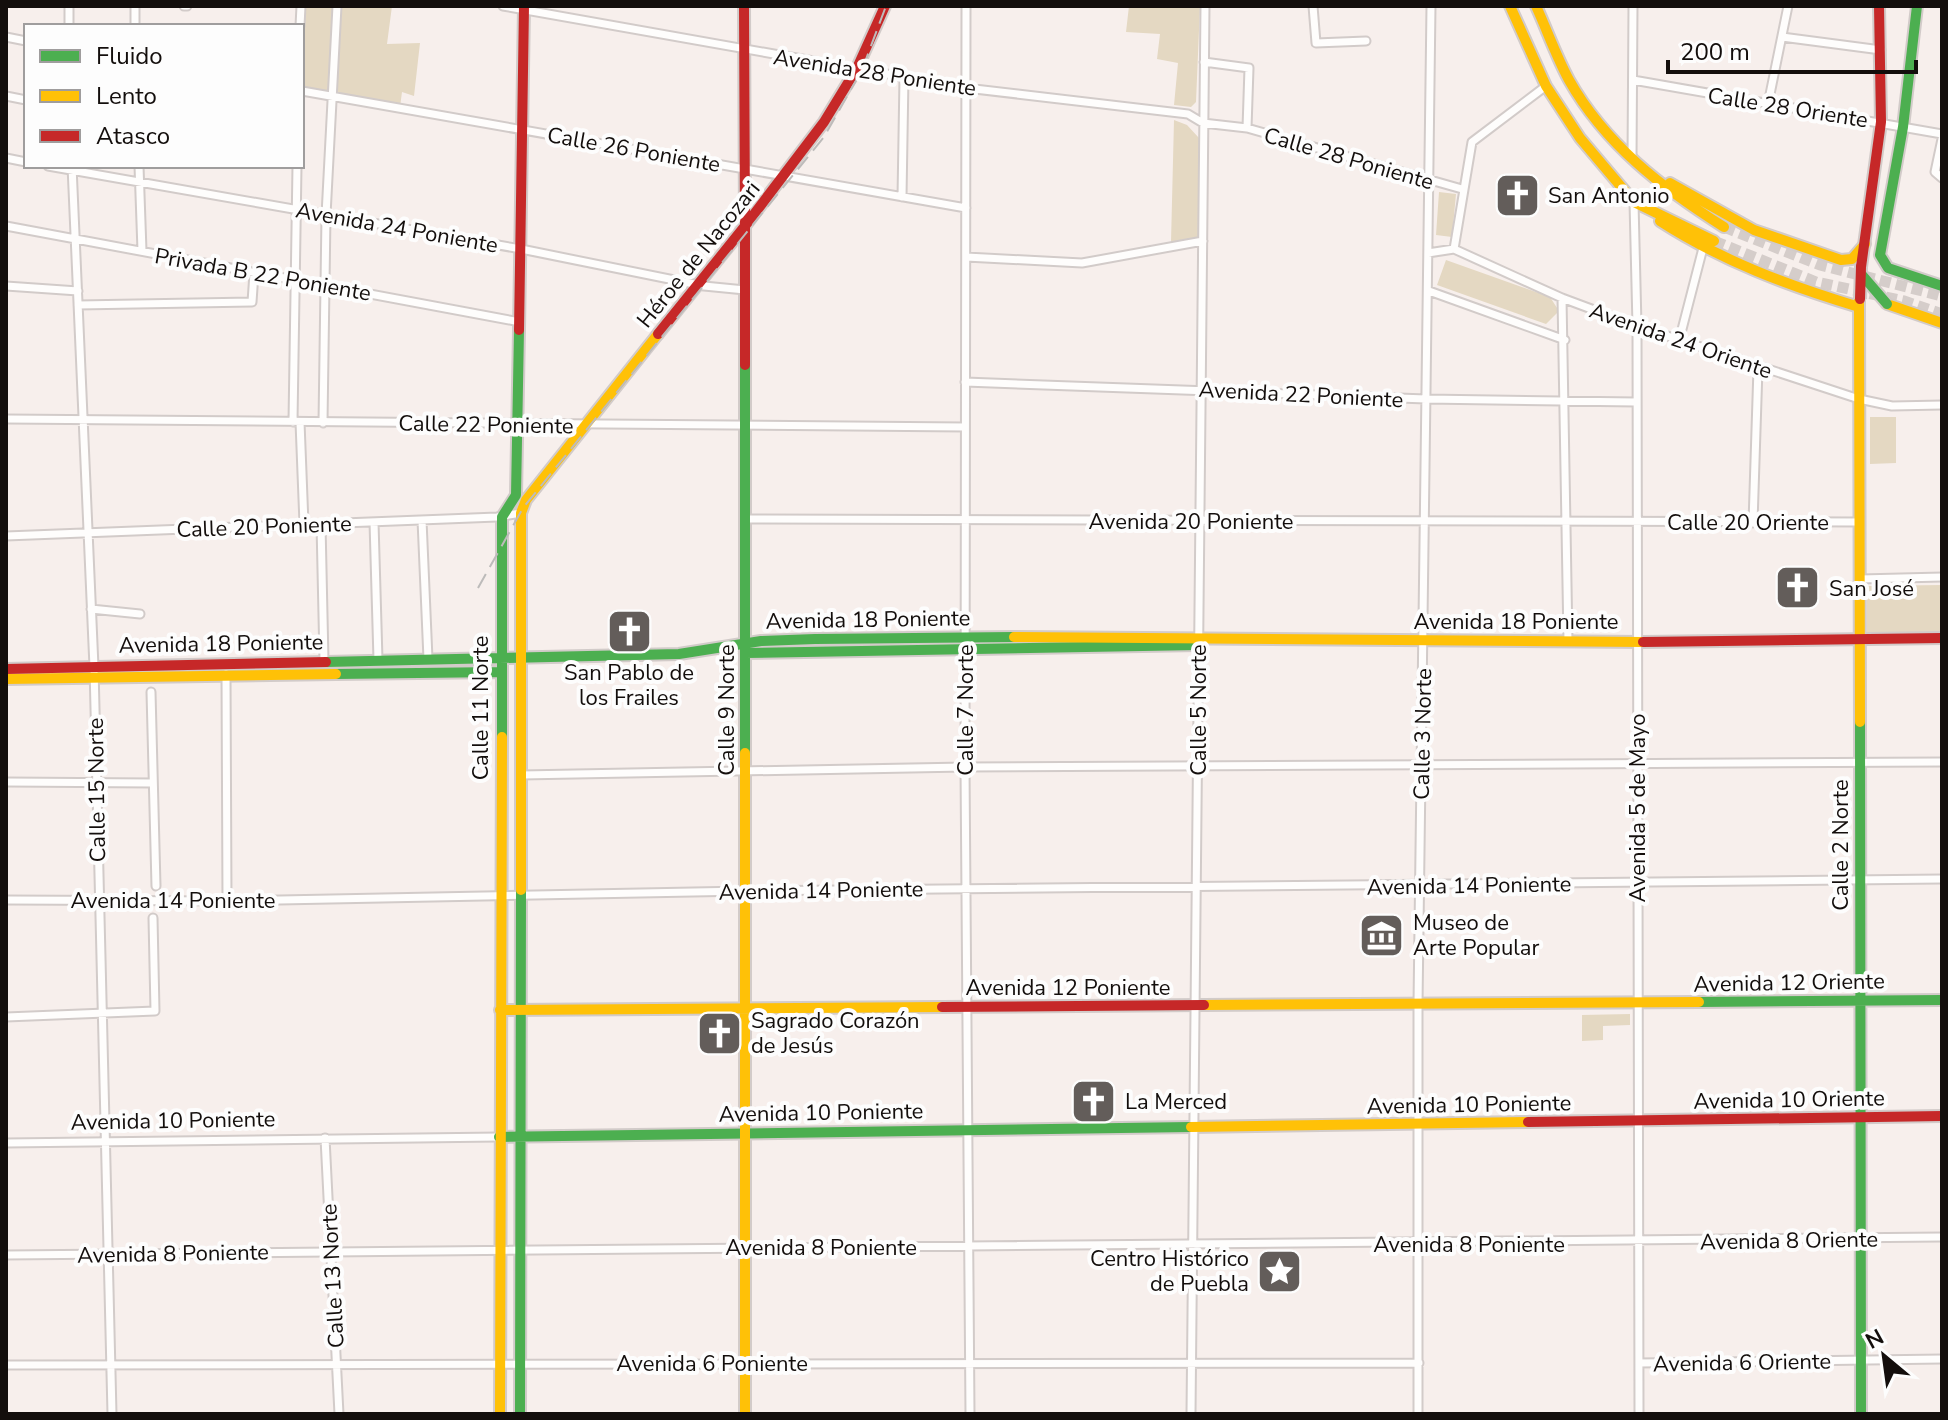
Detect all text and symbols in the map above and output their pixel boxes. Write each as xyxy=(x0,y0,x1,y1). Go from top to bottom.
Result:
legend xyxy=(24,24,304,168)
scale bar xyxy=(1668,24,1916,74)
text: 200 m xyxy=(1680,36,1750,68)
text: Fluido xyxy=(96,40,163,72)
street label: Avenida 28 Poniente xyxy=(771,42,978,104)
text: Lento xyxy=(96,80,157,112)
street label: Calle 28 Oriente xyxy=(1706,81,1870,135)
text: Atasco xyxy=(96,120,170,152)
street label: Calle 26 Poniente xyxy=(545,120,723,180)
street label: Calle 28 Poniente xyxy=(1260,120,1437,198)
church icon: San Antonio xyxy=(1493,171,1541,219)
street label: Héroe de Nacozari xyxy=(630,175,767,334)
place label: San Antonio xyxy=(1548,181,1670,211)
street label: Avenida 24 Poniente xyxy=(293,195,500,261)
street label: Privada B 22 Poniente xyxy=(152,241,373,309)
street label: Avenida 24 Oriente xyxy=(1585,296,1776,386)
street label: Avenida 22 Poniente xyxy=(1198,375,1404,415)
street label: Calle 22 Poniente xyxy=(398,408,574,442)
street label: Avenida 20 Poniente xyxy=(1089,507,1293,537)
street label: Calle 20 Oriente xyxy=(1667,508,1829,538)
street label: Calle 20 Poniente xyxy=(176,509,352,545)
church icon: San José xyxy=(1774,564,1822,612)
place label: San José xyxy=(1829,574,1914,604)
street label: Avenida 18 Poniente xyxy=(765,603,971,637)
church icon: San Pablo de los Frailes xyxy=(605,607,653,655)
street label: Avenida 18 Poniente xyxy=(1414,607,1618,637)
street label: Avenida 18 Poniente xyxy=(118,627,324,661)
street label: Calle 11 Norte xyxy=(466,636,496,780)
street label: Calle 9 Norte xyxy=(712,644,742,776)
street label: Calle 7 Norte xyxy=(951,644,981,776)
street label: Calle 5 Norte xyxy=(1184,644,1214,776)
place label: San Pablo de los Frailes xyxy=(564,658,694,713)
street label: Calle 3 Norte xyxy=(1407,668,1439,800)
street label: Avenida 5 de Mayo xyxy=(1623,714,1653,902)
street label: Calle 15 Norte xyxy=(81,717,113,863)
street label: Calle 2 Norte xyxy=(1826,779,1856,911)
street label: Avenida 14 Poniente xyxy=(1366,869,1572,903)
street label: Avenida 14 Poniente xyxy=(718,874,924,908)
street label: Avenida 14 Poniente xyxy=(71,886,275,916)
place label: Museo de Arte Popular xyxy=(1413,908,1539,963)
museum icon: Museo de Arte Popular xyxy=(1358,911,1406,959)
street label: Avenida 12 Oriente xyxy=(1693,966,1885,1000)
street label: Avenida 12 Poniente xyxy=(966,973,1170,1003)
place label: Sagrado Corazón de Jesús xyxy=(751,1006,920,1061)
church icon: Sagrado Corazón de Jesús xyxy=(696,1009,744,1057)
church icon: La Merced xyxy=(1070,1077,1118,1125)
street label: Avenida 10 Oriente xyxy=(1693,1083,1885,1117)
place label: La Merced xyxy=(1125,1087,1227,1117)
street label: Avenida 10 Poniente xyxy=(1366,1088,1572,1122)
street label: Avenida 10 Poniente xyxy=(718,1096,924,1130)
street label: Avenida 10 Poniente xyxy=(70,1104,276,1138)
street label: Calle 13 Norte xyxy=(314,1203,352,1349)
street label: Avenida 8 Oriente xyxy=(1700,1224,1878,1258)
street label: Avenida 8 Poniente xyxy=(1373,1230,1565,1260)
street label: Avenida 8 Poniente xyxy=(725,1233,917,1263)
street label: Avenida 8 Poniente xyxy=(77,1237,269,1271)
place label: Centro Histórico de Puebla xyxy=(1090,1244,1249,1299)
place icon: Centro Histórico de Puebla xyxy=(1256,1247,1304,1295)
north arrow xyxy=(1844,1316,1924,1396)
text: N xyxy=(1860,1322,1889,1356)
street label: Avenida 6 Oriente xyxy=(1653,1346,1831,1380)
street label: Avenida 6 Poniente xyxy=(616,1349,808,1379)

